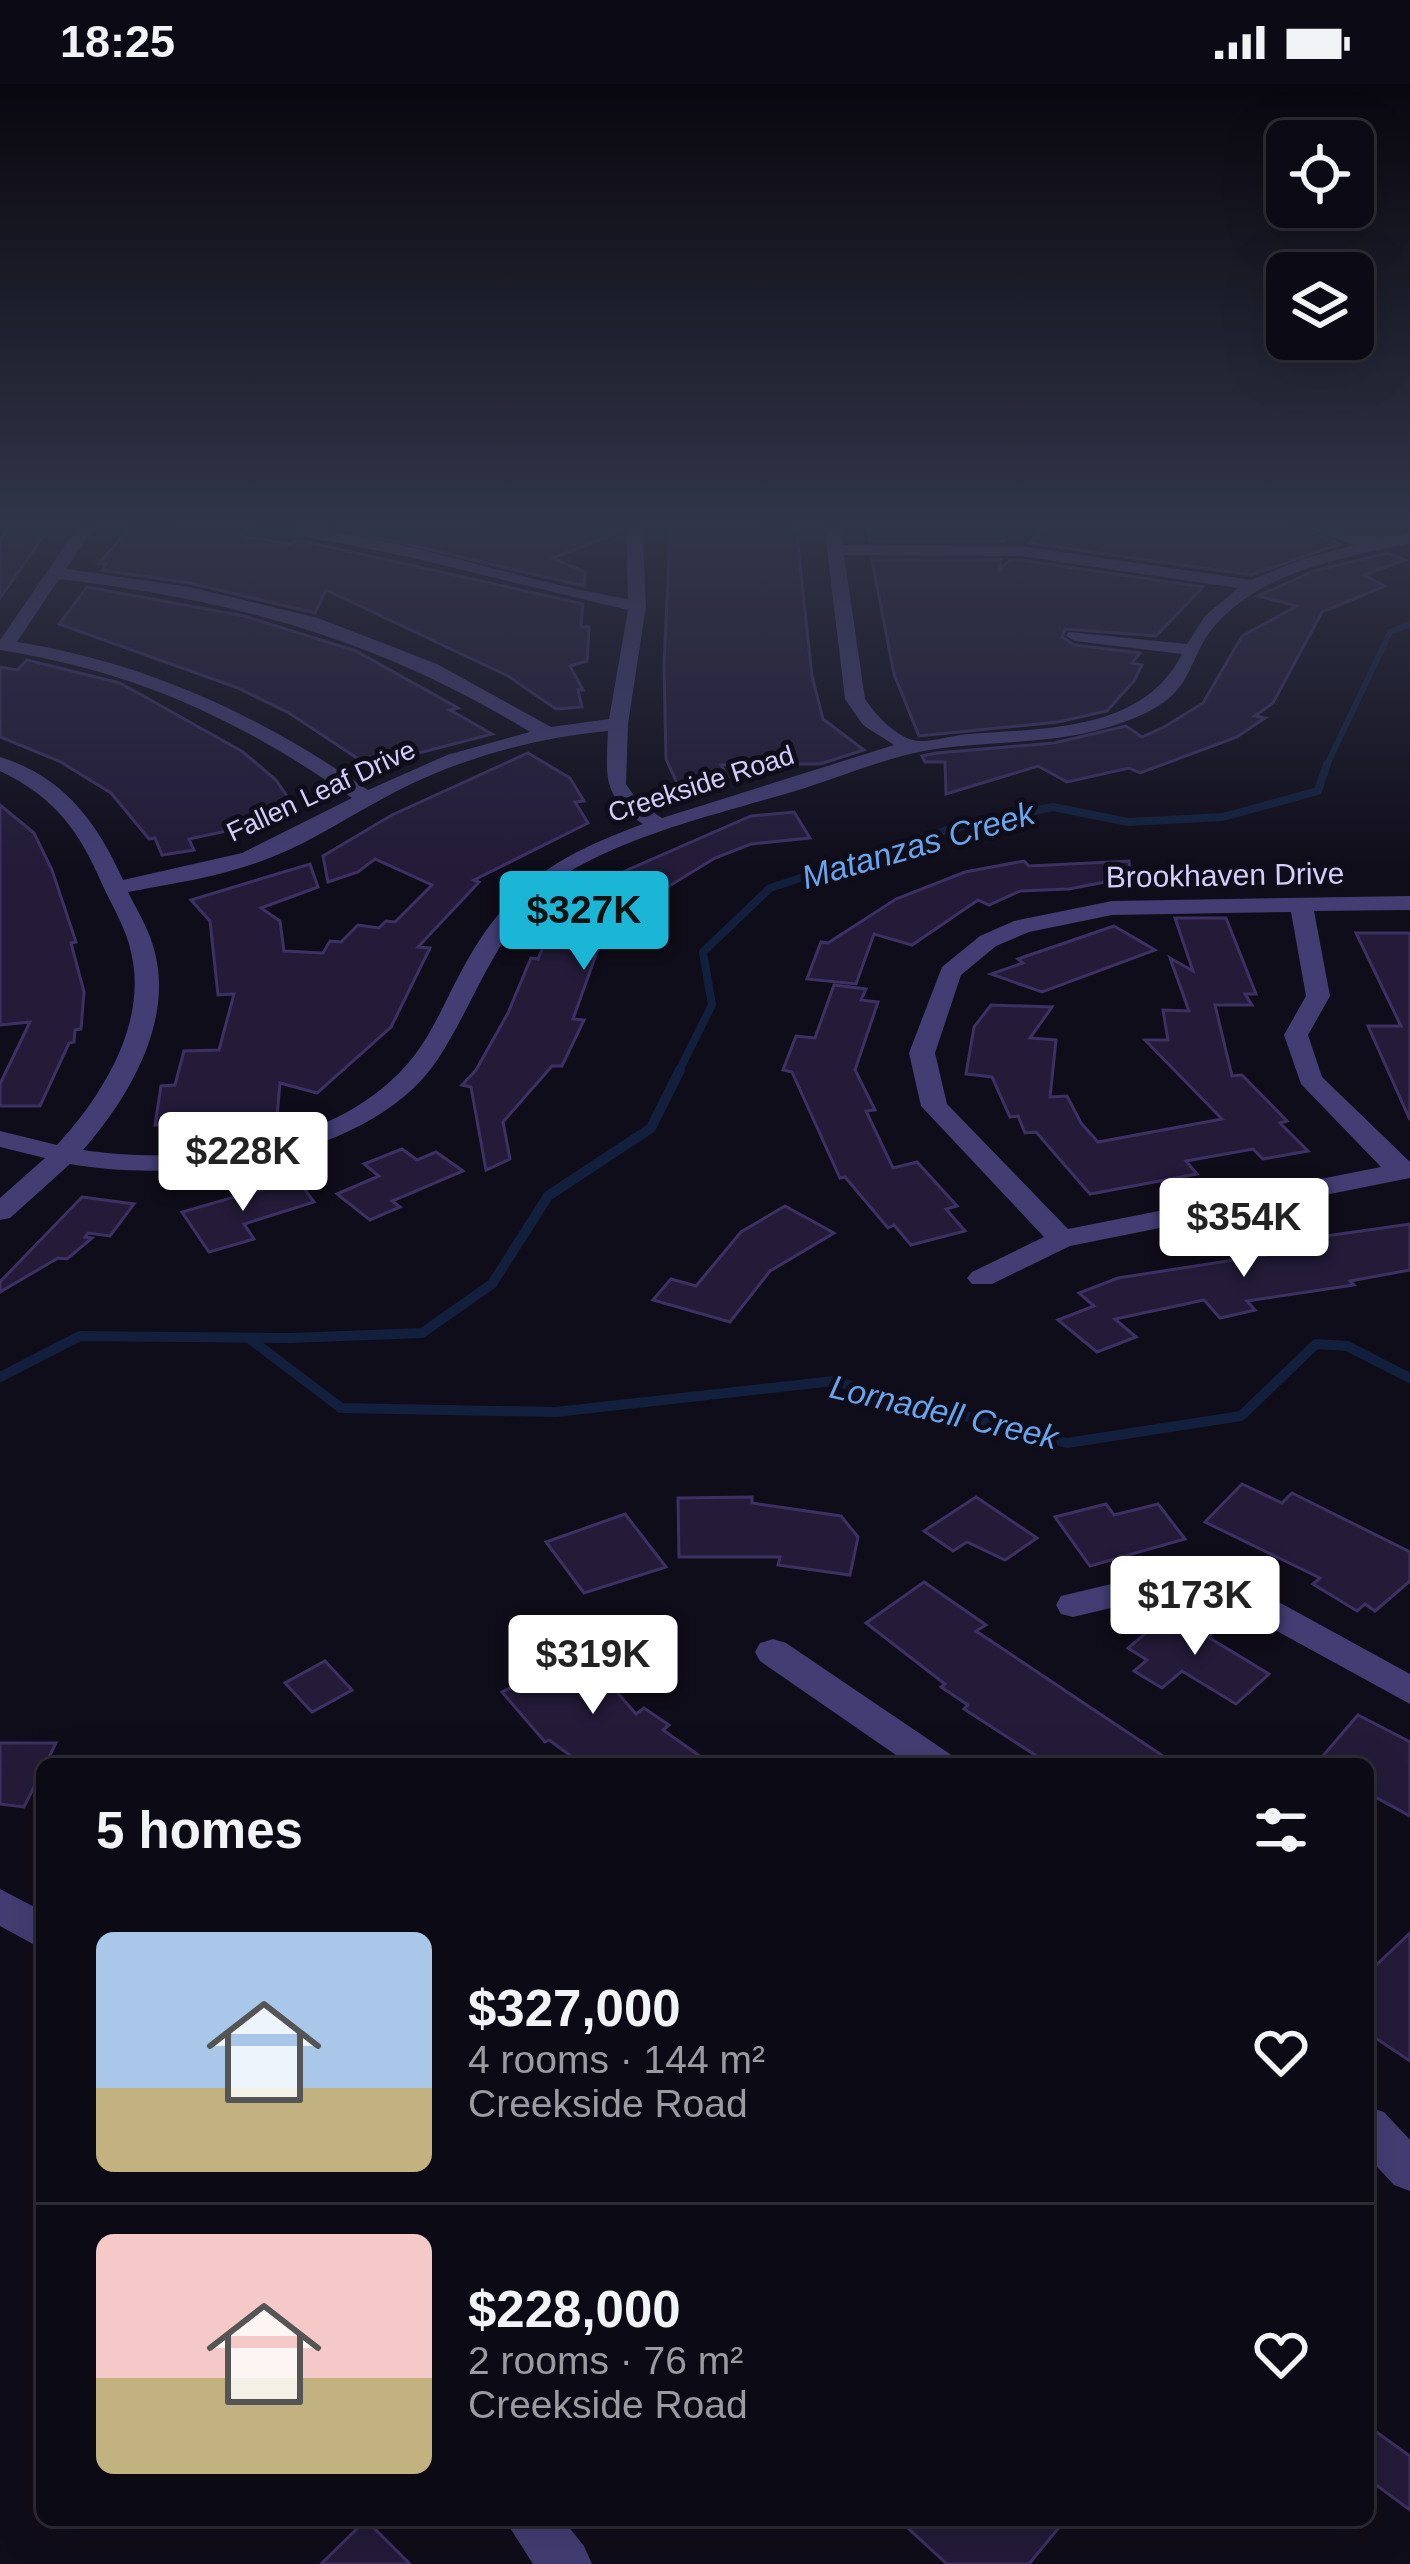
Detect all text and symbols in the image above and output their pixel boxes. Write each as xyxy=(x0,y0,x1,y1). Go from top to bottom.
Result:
text: 18:25 xyxy=(60,16,175,67)
map controls xyxy=(1266,120,1374,360)
button: locate xyxy=(1266,120,1374,228)
button: layers xyxy=(1266,252,1374,360)
street label: Fallen Leaf Drive xyxy=(222,734,420,848)
street label: Creekside Road xyxy=(604,740,798,828)
water label: Matanzas Creek xyxy=(797,794,1040,896)
street label: Brookhaven Drive xyxy=(1106,856,1344,894)
pin: $327K xyxy=(500,871,668,973)
text: $327K xyxy=(527,888,641,931)
pin: $228K xyxy=(159,1112,327,1214)
text: $228K xyxy=(186,1129,300,1172)
pin: $354K xyxy=(1160,1178,1328,1280)
text: $354K xyxy=(1187,1195,1301,1238)
water label: Lornadell Creek xyxy=(826,1368,1063,1457)
pin: $173K xyxy=(1111,1556,1279,1658)
text: $173K xyxy=(1138,1573,1252,1616)
pin: $319K xyxy=(509,1615,677,1717)
text: $319K xyxy=(536,1632,650,1675)
icon: filters xyxy=(1248,1797,1314,1863)
text: 5 homes xyxy=(96,1802,303,1859)
icon: home xyxy=(192,1980,336,2124)
text: $327,000 xyxy=(468,1980,681,2037)
icon: heart xyxy=(1248,2019,1314,2085)
text: 4 rooms · 144 m² xyxy=(468,2038,765,2081)
text: Creekside Road xyxy=(468,2082,748,2125)
text: $228,000 xyxy=(468,2281,681,2338)
icon: home xyxy=(192,2282,336,2426)
icon: heart xyxy=(1248,2321,1314,2387)
text: 2 rooms · 76 m² xyxy=(468,2339,743,2382)
text: Creekside Road xyxy=(468,2383,748,2426)

